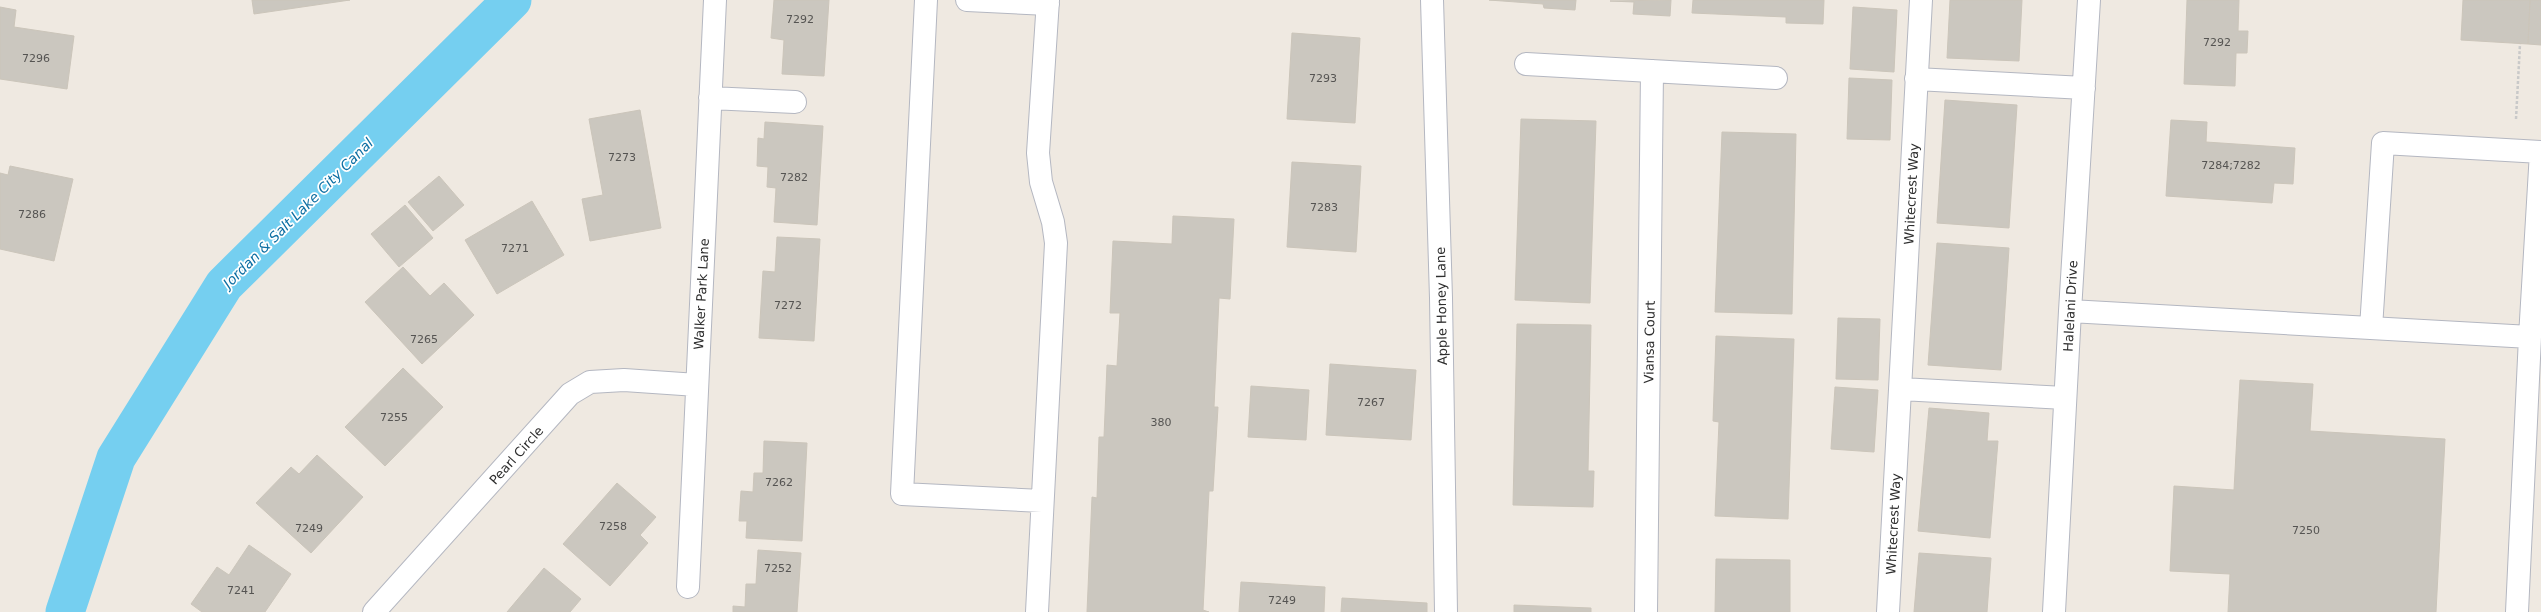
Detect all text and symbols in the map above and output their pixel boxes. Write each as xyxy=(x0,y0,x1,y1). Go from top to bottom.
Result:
house number: 7292 xyxy=(786,13,814,26)
house number: 7292 xyxy=(2203,36,2231,49)
house number: 7296 xyxy=(22,52,50,65)
house number: 7293 xyxy=(1309,72,1337,85)
water label: Jordan & Salt Lake City Canal xyxy=(218,135,376,293)
street label: Whitecrest Way xyxy=(1901,143,1922,245)
house number: 7273 xyxy=(608,151,636,164)
house number: 7284;7282 xyxy=(2201,159,2261,172)
house number: 7282 xyxy=(780,171,808,184)
house number: 7283 xyxy=(1310,201,1338,214)
house number: 7286 xyxy=(18,208,46,221)
street label: Walker Park Lane xyxy=(691,238,712,350)
house number: 7271 xyxy=(501,242,529,255)
street label: Apple Honey Lane xyxy=(1433,247,1450,365)
street label: Halelani Drive xyxy=(2061,260,2080,352)
house number: 7272 xyxy=(774,299,802,312)
street label: Viansa Court xyxy=(1641,300,1658,384)
house number: 7265 xyxy=(410,333,438,346)
house number: 7267 xyxy=(1357,396,1385,409)
house number: 7255 xyxy=(380,411,408,424)
house number: 380 xyxy=(1151,416,1172,429)
street label: Pearl Circle xyxy=(486,423,546,487)
street label: Whitecrest Way xyxy=(1883,473,1904,575)
house number: 7262 xyxy=(765,476,793,489)
house number: 7258 xyxy=(599,520,627,533)
house number: 7249 xyxy=(295,522,323,535)
house number: 7250 xyxy=(2292,524,2320,537)
house number: 7252 xyxy=(764,562,792,575)
house number: 7241 xyxy=(227,584,255,597)
house number: 7249 xyxy=(1268,594,1296,607)

